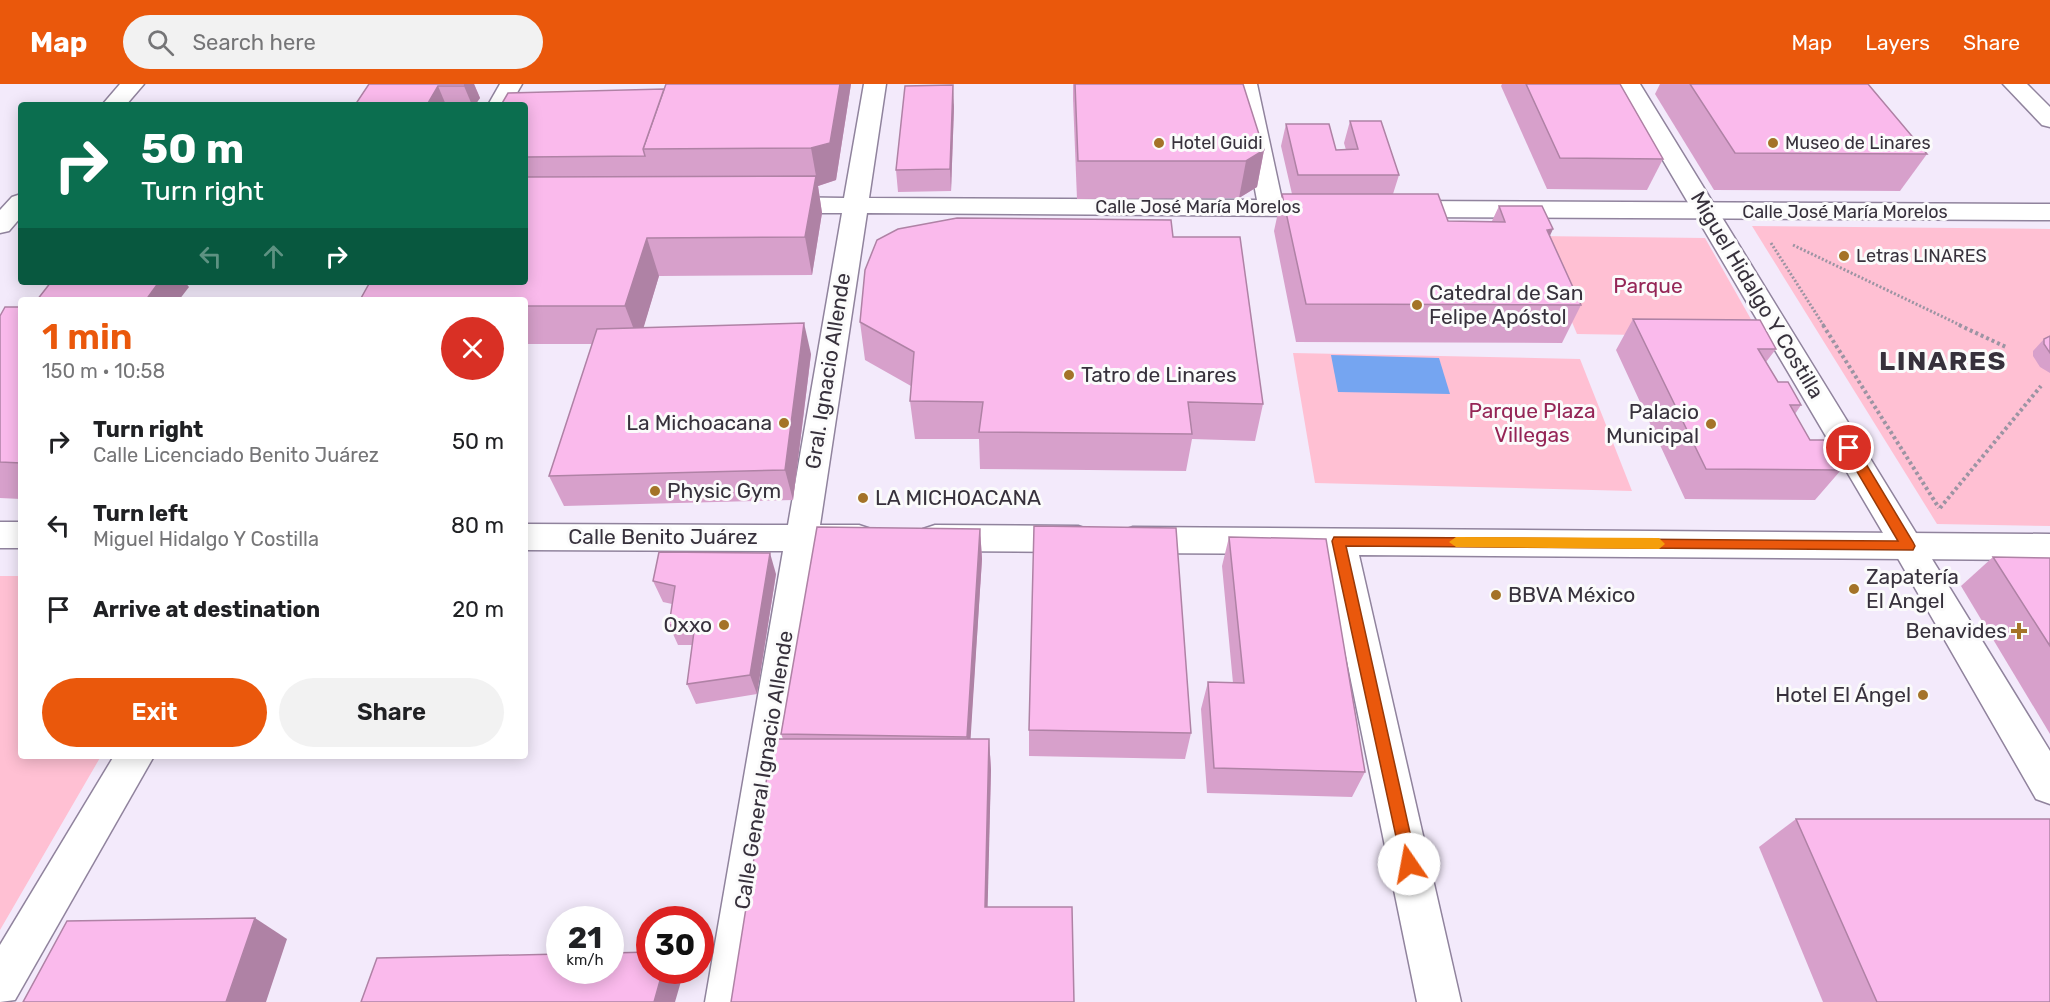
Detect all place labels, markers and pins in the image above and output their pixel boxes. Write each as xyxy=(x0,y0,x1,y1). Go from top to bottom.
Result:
place label: Hotel Guidi xyxy=(1171,132,1263,154)
place label: Museo de Linares xyxy=(1785,132,1931,154)
marker: Hotel Guidi xyxy=(1152,136,1166,150)
marker: Museo de Linares xyxy=(1766,136,1780,150)
place label: Letras LINARES xyxy=(1856,245,1987,267)
marker: Letras LINARES xyxy=(1837,249,1851,263)
place label: Catedral de San Felipe Apóstol xyxy=(1429,280,1583,329)
marker: Catedral de San Felipe Apóstol xyxy=(1410,298,1424,312)
place label: Tatro de Linares xyxy=(1081,362,1237,387)
marker: Tatro de Linares xyxy=(1062,368,1076,382)
place label: Palacio Municipal xyxy=(1606,399,1699,448)
place label: La Michoacana xyxy=(626,410,772,435)
marker: La Michoacana xyxy=(777,416,791,430)
marker: Palacio Municipal xyxy=(1704,417,1718,431)
pin xyxy=(1823,422,1874,473)
place label: Physic Gym xyxy=(667,478,781,503)
marker: Physic Gym xyxy=(648,484,662,498)
place label: LA MICHOACANA xyxy=(875,485,1041,510)
marker: LA MICHOACANA xyxy=(856,491,870,505)
place label: Zapatería El Angel xyxy=(1866,564,1959,613)
place label: BBVA México xyxy=(1508,582,1635,607)
marker: Zapatería El Angel xyxy=(1847,582,1861,596)
marker: BBVA México xyxy=(1489,588,1503,602)
place label: Oxxo xyxy=(663,612,712,637)
marker: Oxxo xyxy=(717,618,731,632)
place label: Benavides xyxy=(1905,618,2007,643)
marker: Benavides xyxy=(2012,624,2026,638)
place label: Hotel El Ángel xyxy=(1775,682,1911,707)
marker: Hotel El Ángel xyxy=(1916,688,1930,702)

